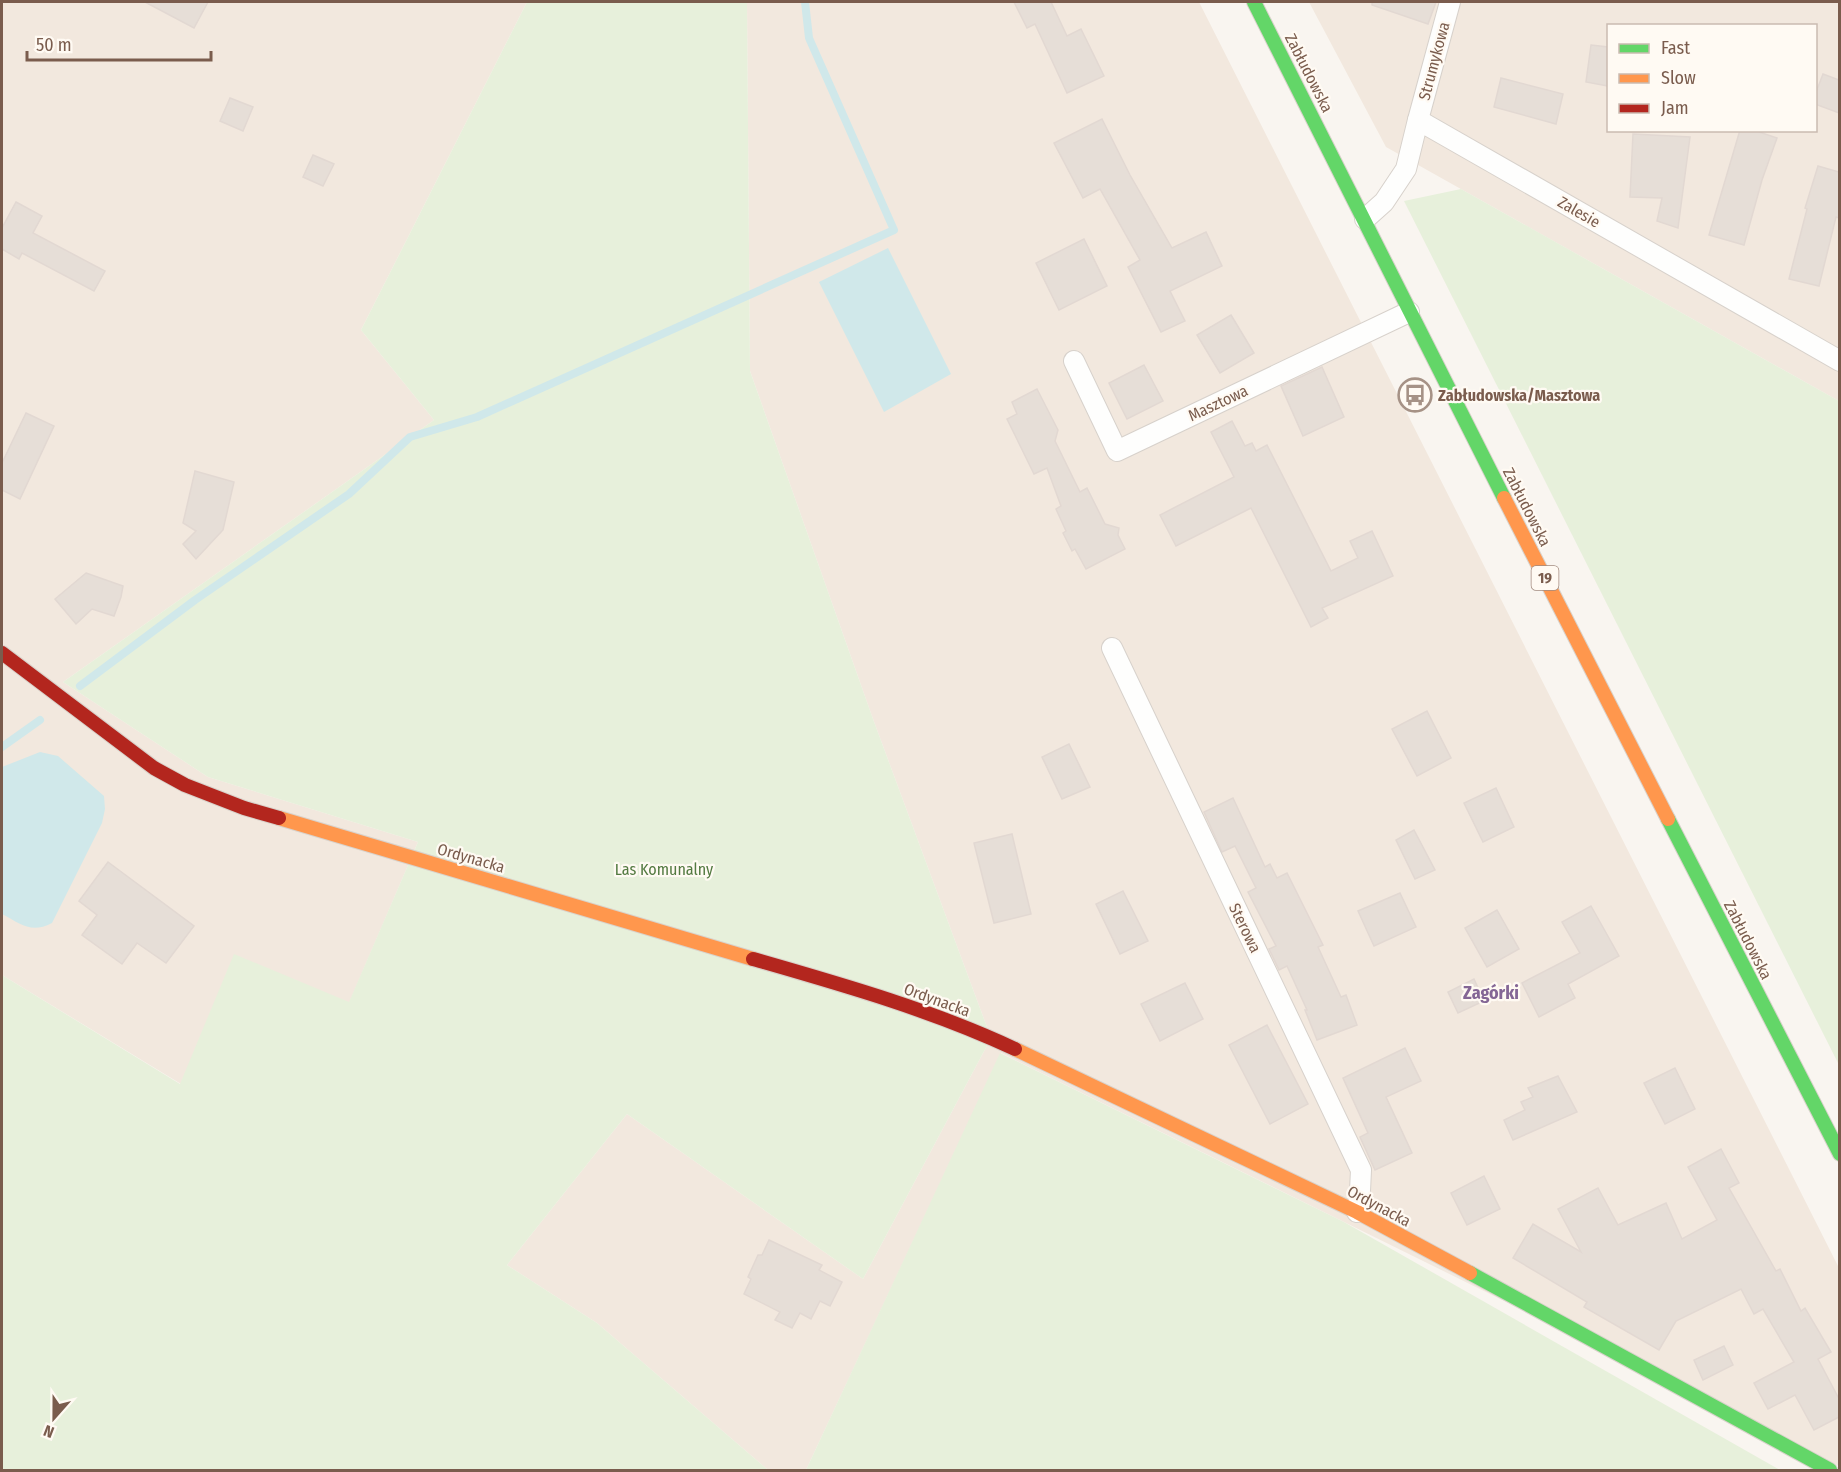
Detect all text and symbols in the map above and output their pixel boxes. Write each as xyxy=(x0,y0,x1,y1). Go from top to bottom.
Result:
street label: Strumykowa xyxy=(1414,20,1454,102)
scale bar xyxy=(27,24,212,62)
legend xyxy=(1607,24,1817,132)
street label: Zabłudowska xyxy=(1281,30,1337,116)
text: 50 m xyxy=(36,34,72,56)
text: Fast xyxy=(1661,37,1690,59)
text: Slow xyxy=(1661,67,1696,89)
text: Jam xyxy=(1661,97,1689,119)
street label: Zalesie xyxy=(1554,192,1604,232)
bus stop icon: Zabłudowska/Masztowa xyxy=(1397,377,1433,413)
street label: Masztowa xyxy=(1185,381,1251,425)
place label: Zabłudowska/Masztowa xyxy=(1438,386,1600,405)
street label: Zabłudowska xyxy=(1499,464,1555,550)
road number: 19 xyxy=(1532,566,1558,590)
street label: Ordynacka xyxy=(435,839,507,877)
park label: Las Komunalny xyxy=(615,860,714,879)
street label: Zabłudowska xyxy=(1720,897,1776,983)
street label: Sterowa xyxy=(1225,900,1265,956)
street label: Ordynacka xyxy=(901,979,973,1021)
district label: Zagórki xyxy=(1463,982,1519,1004)
street label: Ordynacka xyxy=(1344,1181,1414,1231)
north arrow xyxy=(24,1388,84,1448)
text: N xyxy=(41,1421,57,1442)

